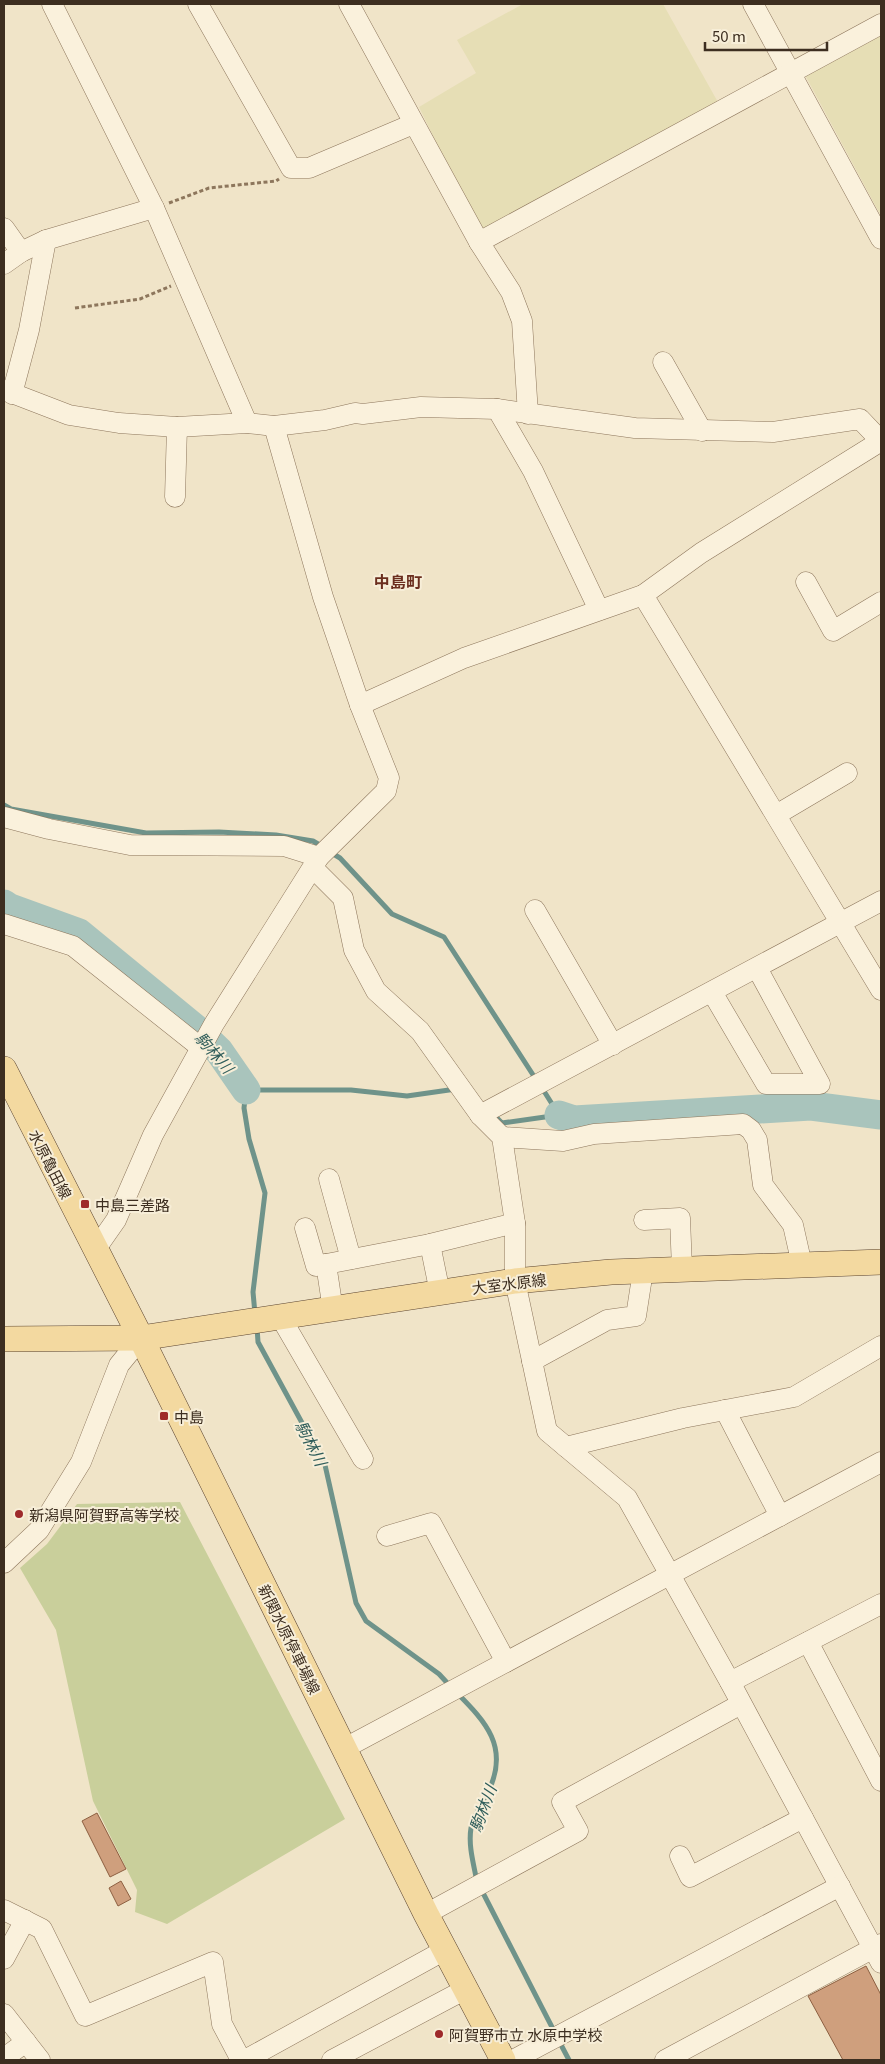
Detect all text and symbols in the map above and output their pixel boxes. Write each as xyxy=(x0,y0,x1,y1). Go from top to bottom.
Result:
scale bar xyxy=(705,20,828,52)
text: 50 m xyxy=(712,25,746,46)
district label: 中島町 xyxy=(374,569,422,593)
water label: 駒林川 xyxy=(190,1026,241,1079)
street label: 水原亀田線 xyxy=(25,1126,77,1202)
place label: 中島三差路 xyxy=(95,1194,170,1215)
marker: 中島三差路 xyxy=(79,1198,91,1210)
street label: 大室水原線 xyxy=(470,1268,548,1298)
place label: 中島 xyxy=(174,1406,204,1427)
marker: 中島 xyxy=(158,1410,170,1422)
water label: 駒林川 xyxy=(290,1416,334,1472)
place label: 新潟県阿賀野高等学校 xyxy=(29,1504,179,1525)
marker: 新潟県阿賀野高等学校 xyxy=(13,1508,25,1520)
street label: 新関水原停車場線 xyxy=(254,1580,326,1698)
water label: 駒林川 xyxy=(463,1779,502,1835)
place label: 阿賀野市立 水原中学校 xyxy=(449,2024,602,2045)
marker: 阿賀野市立 水原中学校 xyxy=(433,2028,445,2040)

